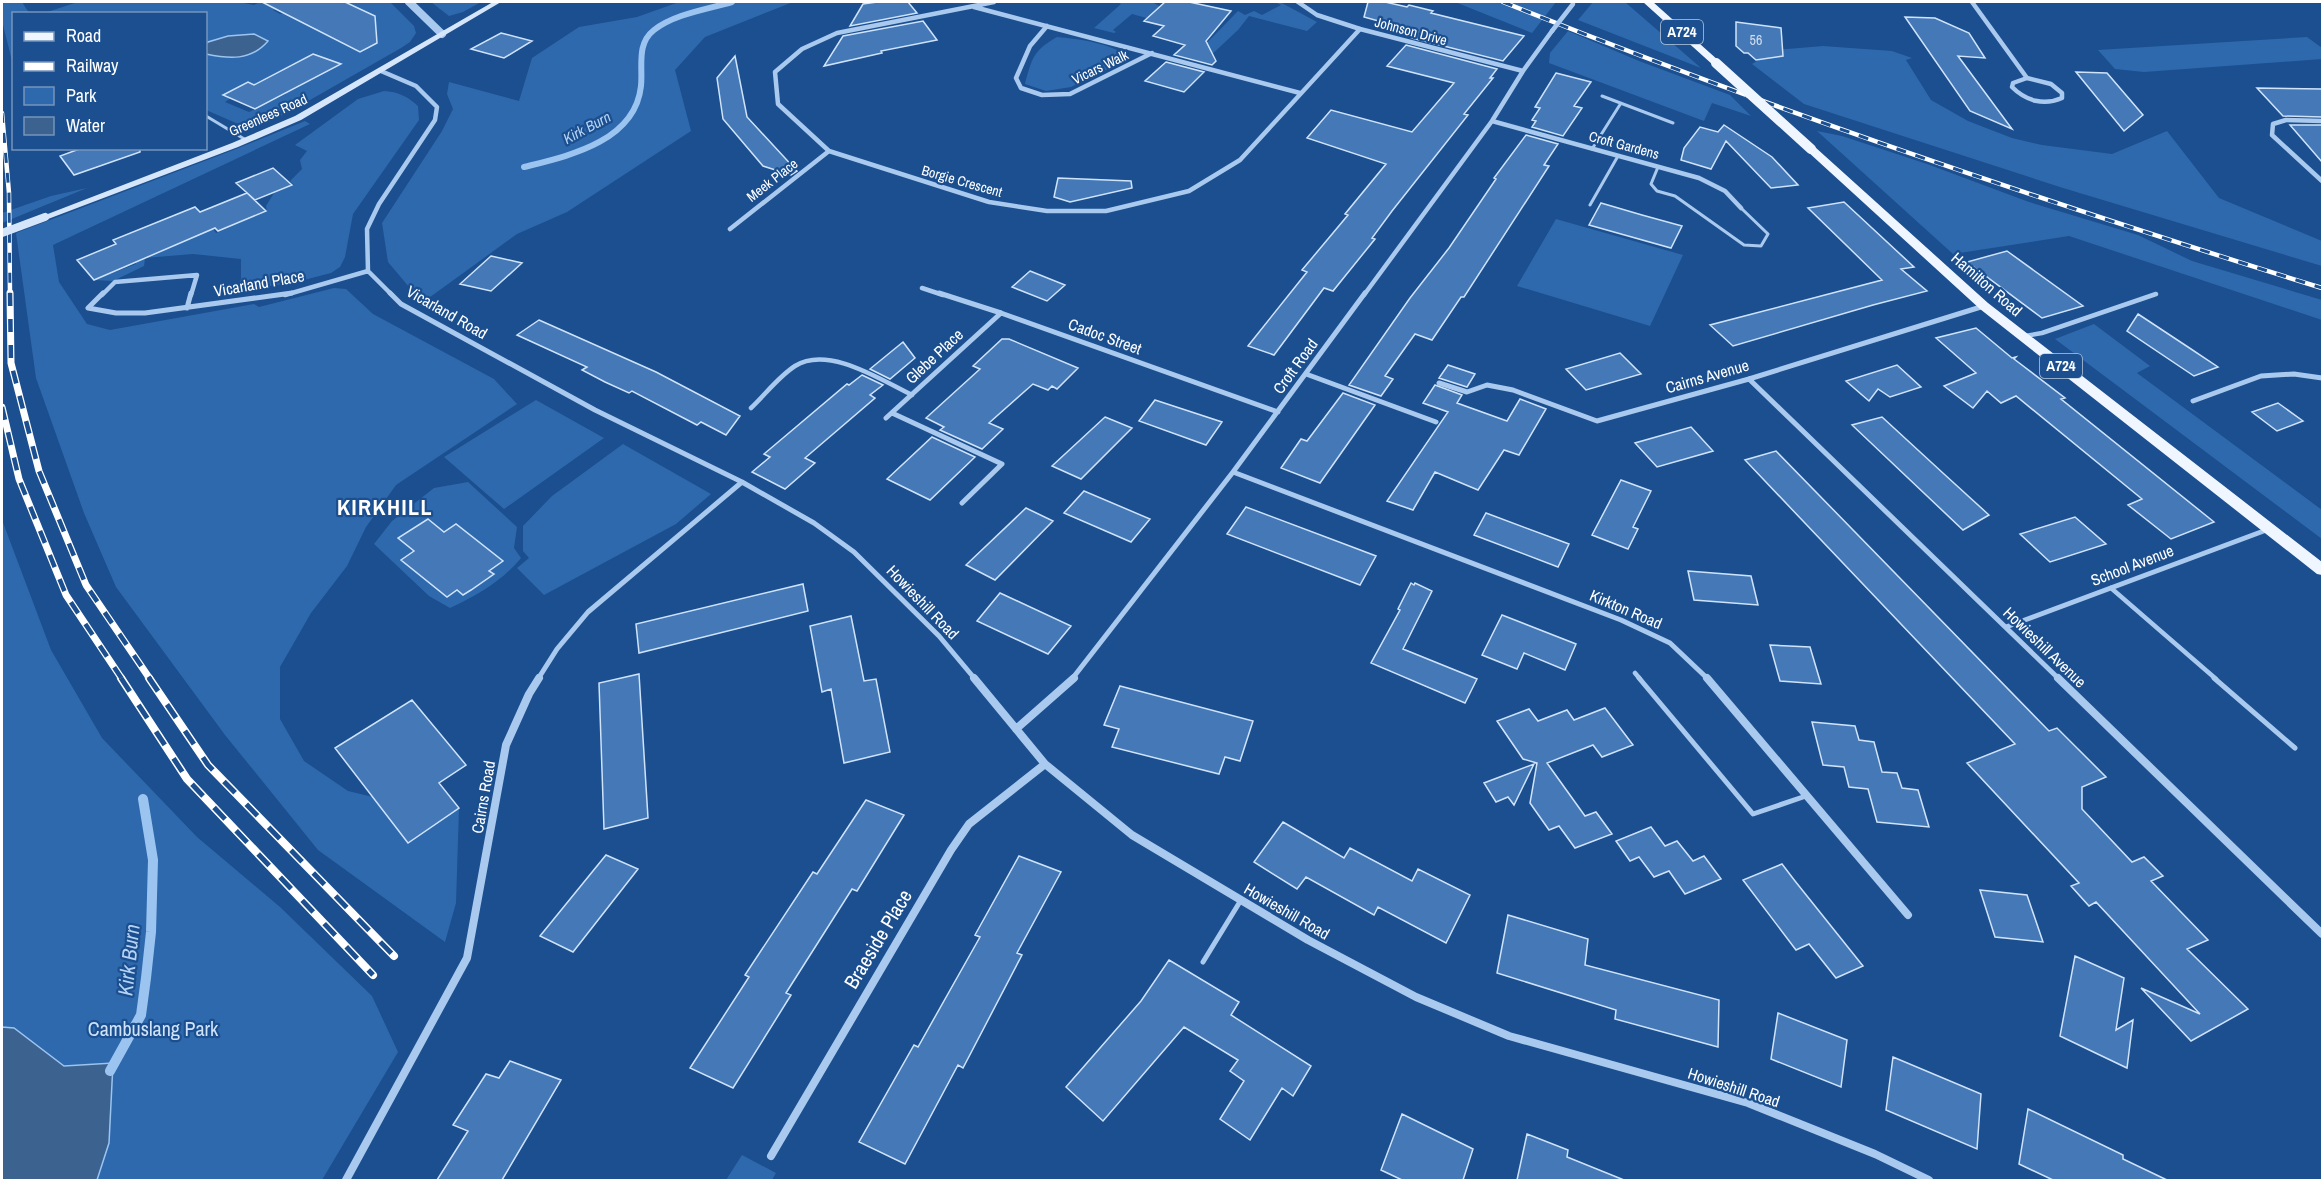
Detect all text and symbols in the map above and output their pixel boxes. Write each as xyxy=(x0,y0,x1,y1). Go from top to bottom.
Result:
legend xyxy=(12,12,207,150)
street label: Johnson Drive xyxy=(1373,13,1449,49)
road number: A724 xyxy=(1661,20,1703,44)
text: Road xyxy=(66,23,101,48)
house number: 56 xyxy=(1750,31,1762,49)
street label: Vicars Walk xyxy=(1069,46,1131,88)
text: Railway xyxy=(66,53,119,78)
text: Park xyxy=(66,83,97,108)
street label: Greenlees Road xyxy=(226,90,310,140)
water label: Kirk Burn xyxy=(559,106,614,149)
text: Water xyxy=(66,113,105,138)
street label: Croft Gardens xyxy=(1587,127,1661,163)
street label: Meek Place xyxy=(743,154,801,206)
street label: Borgie Crescent xyxy=(920,161,1004,201)
street label: Hamilton Road xyxy=(1947,247,2027,321)
street label: Vicarland Place xyxy=(212,264,306,302)
street label: Vicarland Road xyxy=(402,280,492,344)
street label: Cadoc Street xyxy=(1065,313,1145,360)
street label: Glebe Place xyxy=(900,324,968,388)
street label: Croft Road xyxy=(1267,334,1323,398)
street label: Cairns Avenue xyxy=(1663,354,1751,398)
road number: A724 xyxy=(2040,354,2082,378)
district label: KIRKHILL xyxy=(337,492,433,522)
street label: School Avenue xyxy=(2087,539,2177,591)
street label: Howieshill Road xyxy=(882,560,964,644)
street label: Kirkton Road xyxy=(1586,584,1666,634)
street label: Howieshill Avenue xyxy=(1999,602,2091,692)
street label: Cairns Road xyxy=(466,759,500,835)
street label: Howieshill Road xyxy=(1240,878,1334,944)
street label: Braeside Place xyxy=(837,884,918,993)
water label: Kirk Burn xyxy=(110,923,147,997)
park label: Cambuslang Park xyxy=(88,1015,219,1042)
street label: Howieshill Road xyxy=(1685,1062,1783,1112)

